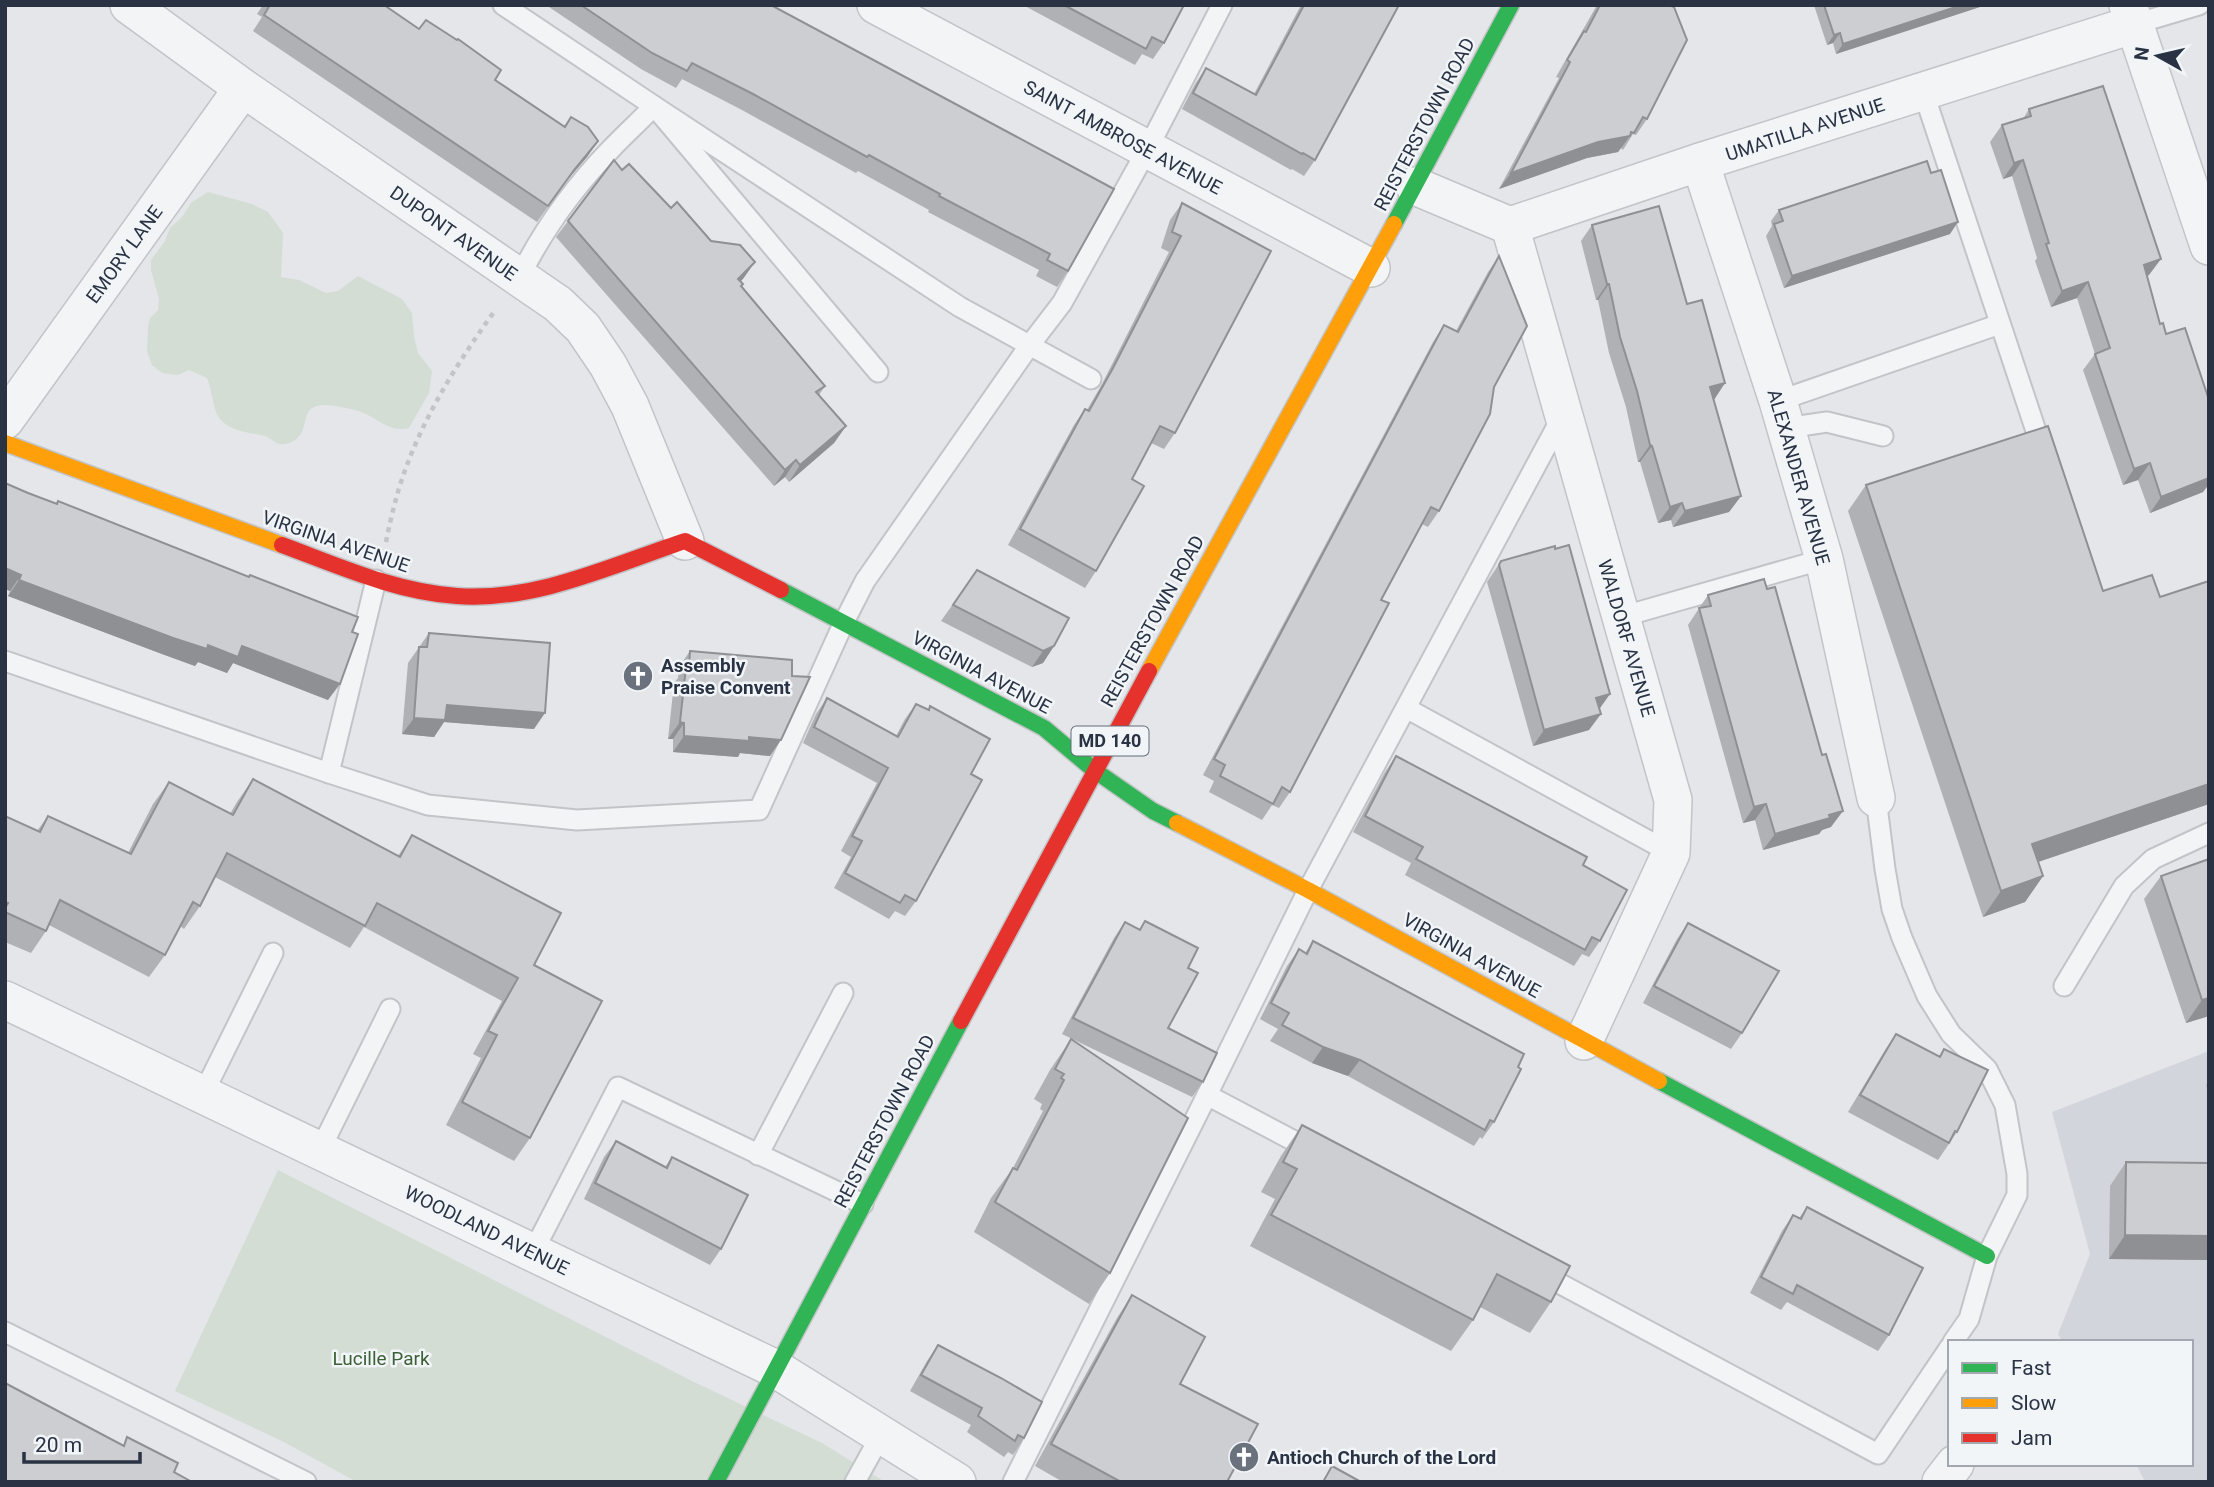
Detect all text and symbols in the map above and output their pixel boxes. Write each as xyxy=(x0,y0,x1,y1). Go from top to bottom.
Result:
north arrow xyxy=(2123,21,2193,91)
street label: REISTERSTOWN ROAD xyxy=(1369,34,1480,215)
text: N xyxy=(2129,45,2154,62)
street label: SAINT AMBROSE AVENUE xyxy=(1020,75,1226,200)
street label: UMATILLA AVENUE xyxy=(1723,93,1888,166)
street label: DUPONT AVENUE xyxy=(386,181,522,286)
street label: EMORY LANE xyxy=(81,201,168,308)
street label: ALEXANDER AVENUE xyxy=(1762,386,1835,568)
street label: VIRGINIA AVENUE xyxy=(259,505,413,578)
street label: REISTERSTOWN ROAD xyxy=(1096,531,1209,711)
street label: WALDORF AVENUE xyxy=(1593,557,1660,720)
street label: VIRGINIA AVENUE xyxy=(908,626,1055,719)
place label: Assembly Praise Convent xyxy=(661,654,791,699)
church icon: Assembly Praise Convent xyxy=(621,659,655,693)
road number: MD 140 xyxy=(1072,726,1148,756)
street label: VIRGINIA AVENUE xyxy=(1399,908,1545,1003)
street label: REISTERSTOWN ROAD xyxy=(829,1031,940,1212)
street label: WOODLAND AVENUE xyxy=(401,1181,573,1280)
legend xyxy=(1948,1340,2193,1466)
park label: Lucille Park xyxy=(332,1347,430,1370)
text: Fast xyxy=(2011,1356,2052,1380)
text: Slow xyxy=(2011,1391,2057,1415)
scale bar xyxy=(24,1420,140,1464)
text: Jam xyxy=(2011,1426,2052,1450)
text: 20 m xyxy=(35,1433,82,1457)
church icon: Antioch Church of the Lord xyxy=(1227,1440,1261,1474)
place label: Antioch Church of the Lord xyxy=(1267,1446,1496,1469)

